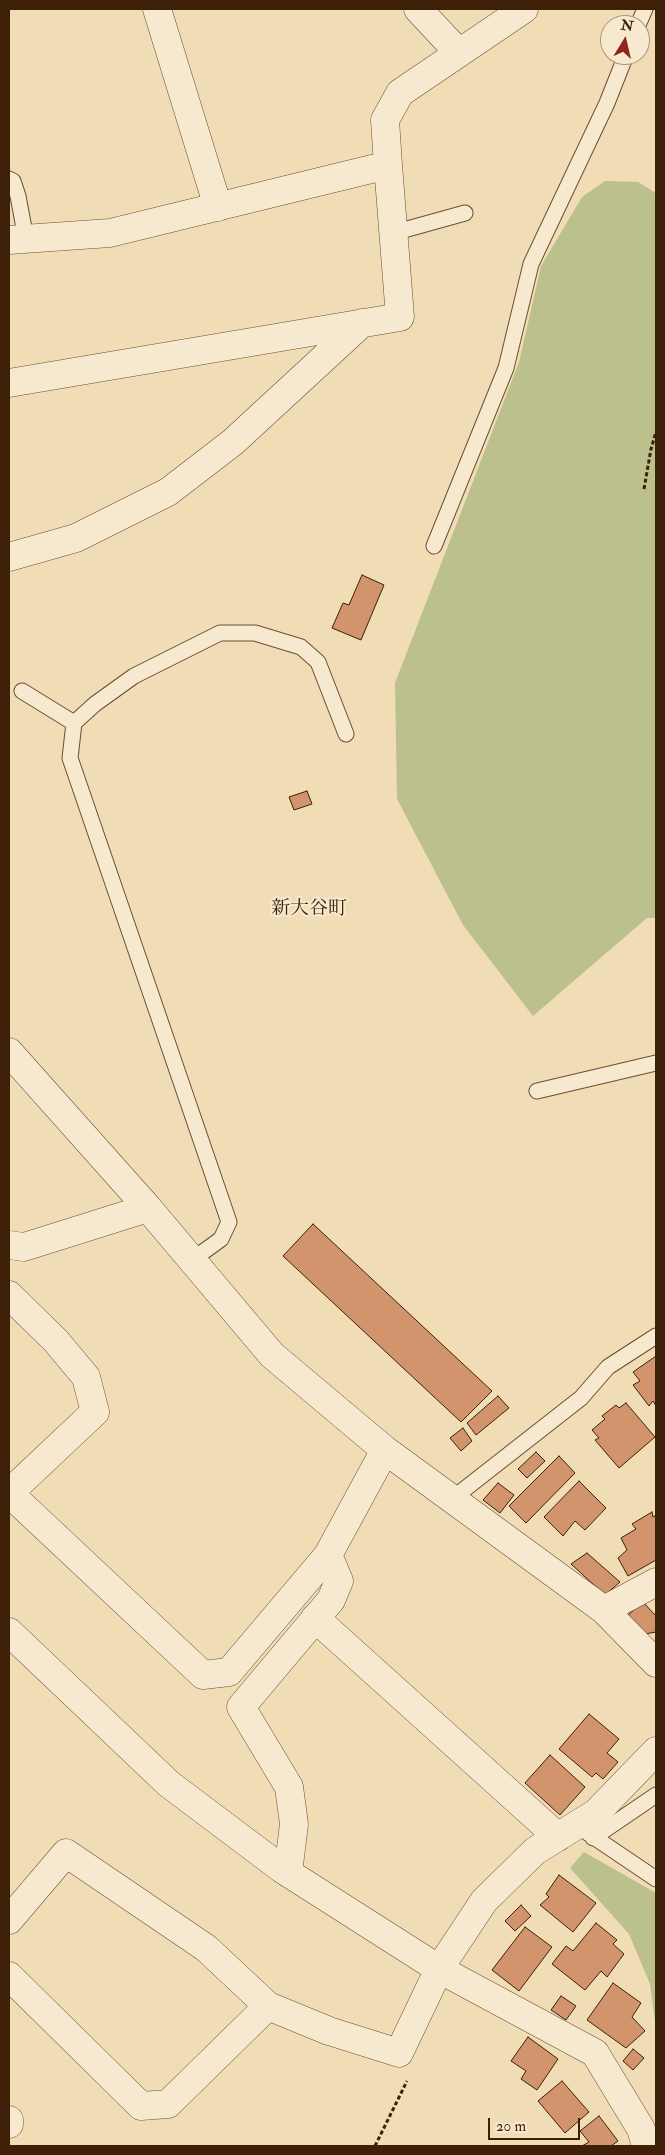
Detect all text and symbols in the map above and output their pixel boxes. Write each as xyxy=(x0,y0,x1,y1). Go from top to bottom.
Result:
north arrow xyxy=(600,15,650,65)
text: N xyxy=(620,16,635,35)
district label: 新大谷町 xyxy=(271,899,347,921)
scale bar xyxy=(490,2108,582,2140)
text: 20 m xyxy=(496,2117,526,2136)

